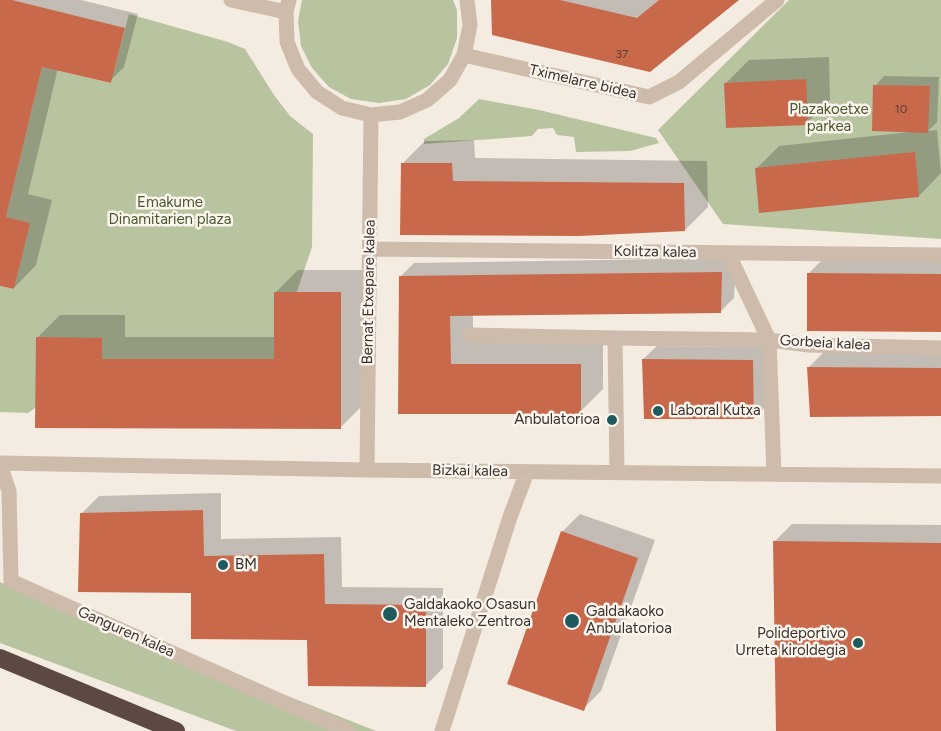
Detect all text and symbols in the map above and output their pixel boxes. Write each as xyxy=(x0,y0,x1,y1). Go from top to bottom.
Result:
house number: 37 xyxy=(616,47,628,61)
street label: Tximelarre bidea xyxy=(528,61,638,103)
park label: Plazakoetxe parkea xyxy=(789,101,869,136)
house number: 10 xyxy=(895,102,907,116)
park label: Emakume Dinamitarien plaza xyxy=(109,194,231,229)
street label: Bernat Etxepare kalea xyxy=(359,219,379,365)
street label: Kolitza kalea xyxy=(613,242,697,262)
street label: Gorbeia kalea xyxy=(779,332,871,354)
place label: Laboral Kutxa xyxy=(670,402,761,420)
marker: Laboral Kutxa xyxy=(651,404,665,418)
place label: Anbulatorioa xyxy=(514,411,600,429)
marker: Anbulatorioa xyxy=(605,413,619,427)
street label: Bizkai kalea xyxy=(432,461,508,481)
place label: BM xyxy=(235,556,257,574)
marker: BM xyxy=(216,558,230,572)
place label: Galdakaoko Osasun Mentaleko Zentroa xyxy=(404,596,536,631)
street label: Ganguren kalea xyxy=(75,603,177,661)
place label: Galdakaoko Anbulatorioa xyxy=(586,603,672,638)
marker: Galdakaoko Osasun Mentaleko Zentroa xyxy=(381,605,399,623)
marker: Galdakaoko Anbulatorioa xyxy=(563,612,581,630)
place label: Polideportivo Urreta kiroldegia xyxy=(735,625,846,660)
marker: Polideportivo Urreta kiroldegia xyxy=(851,636,865,650)

